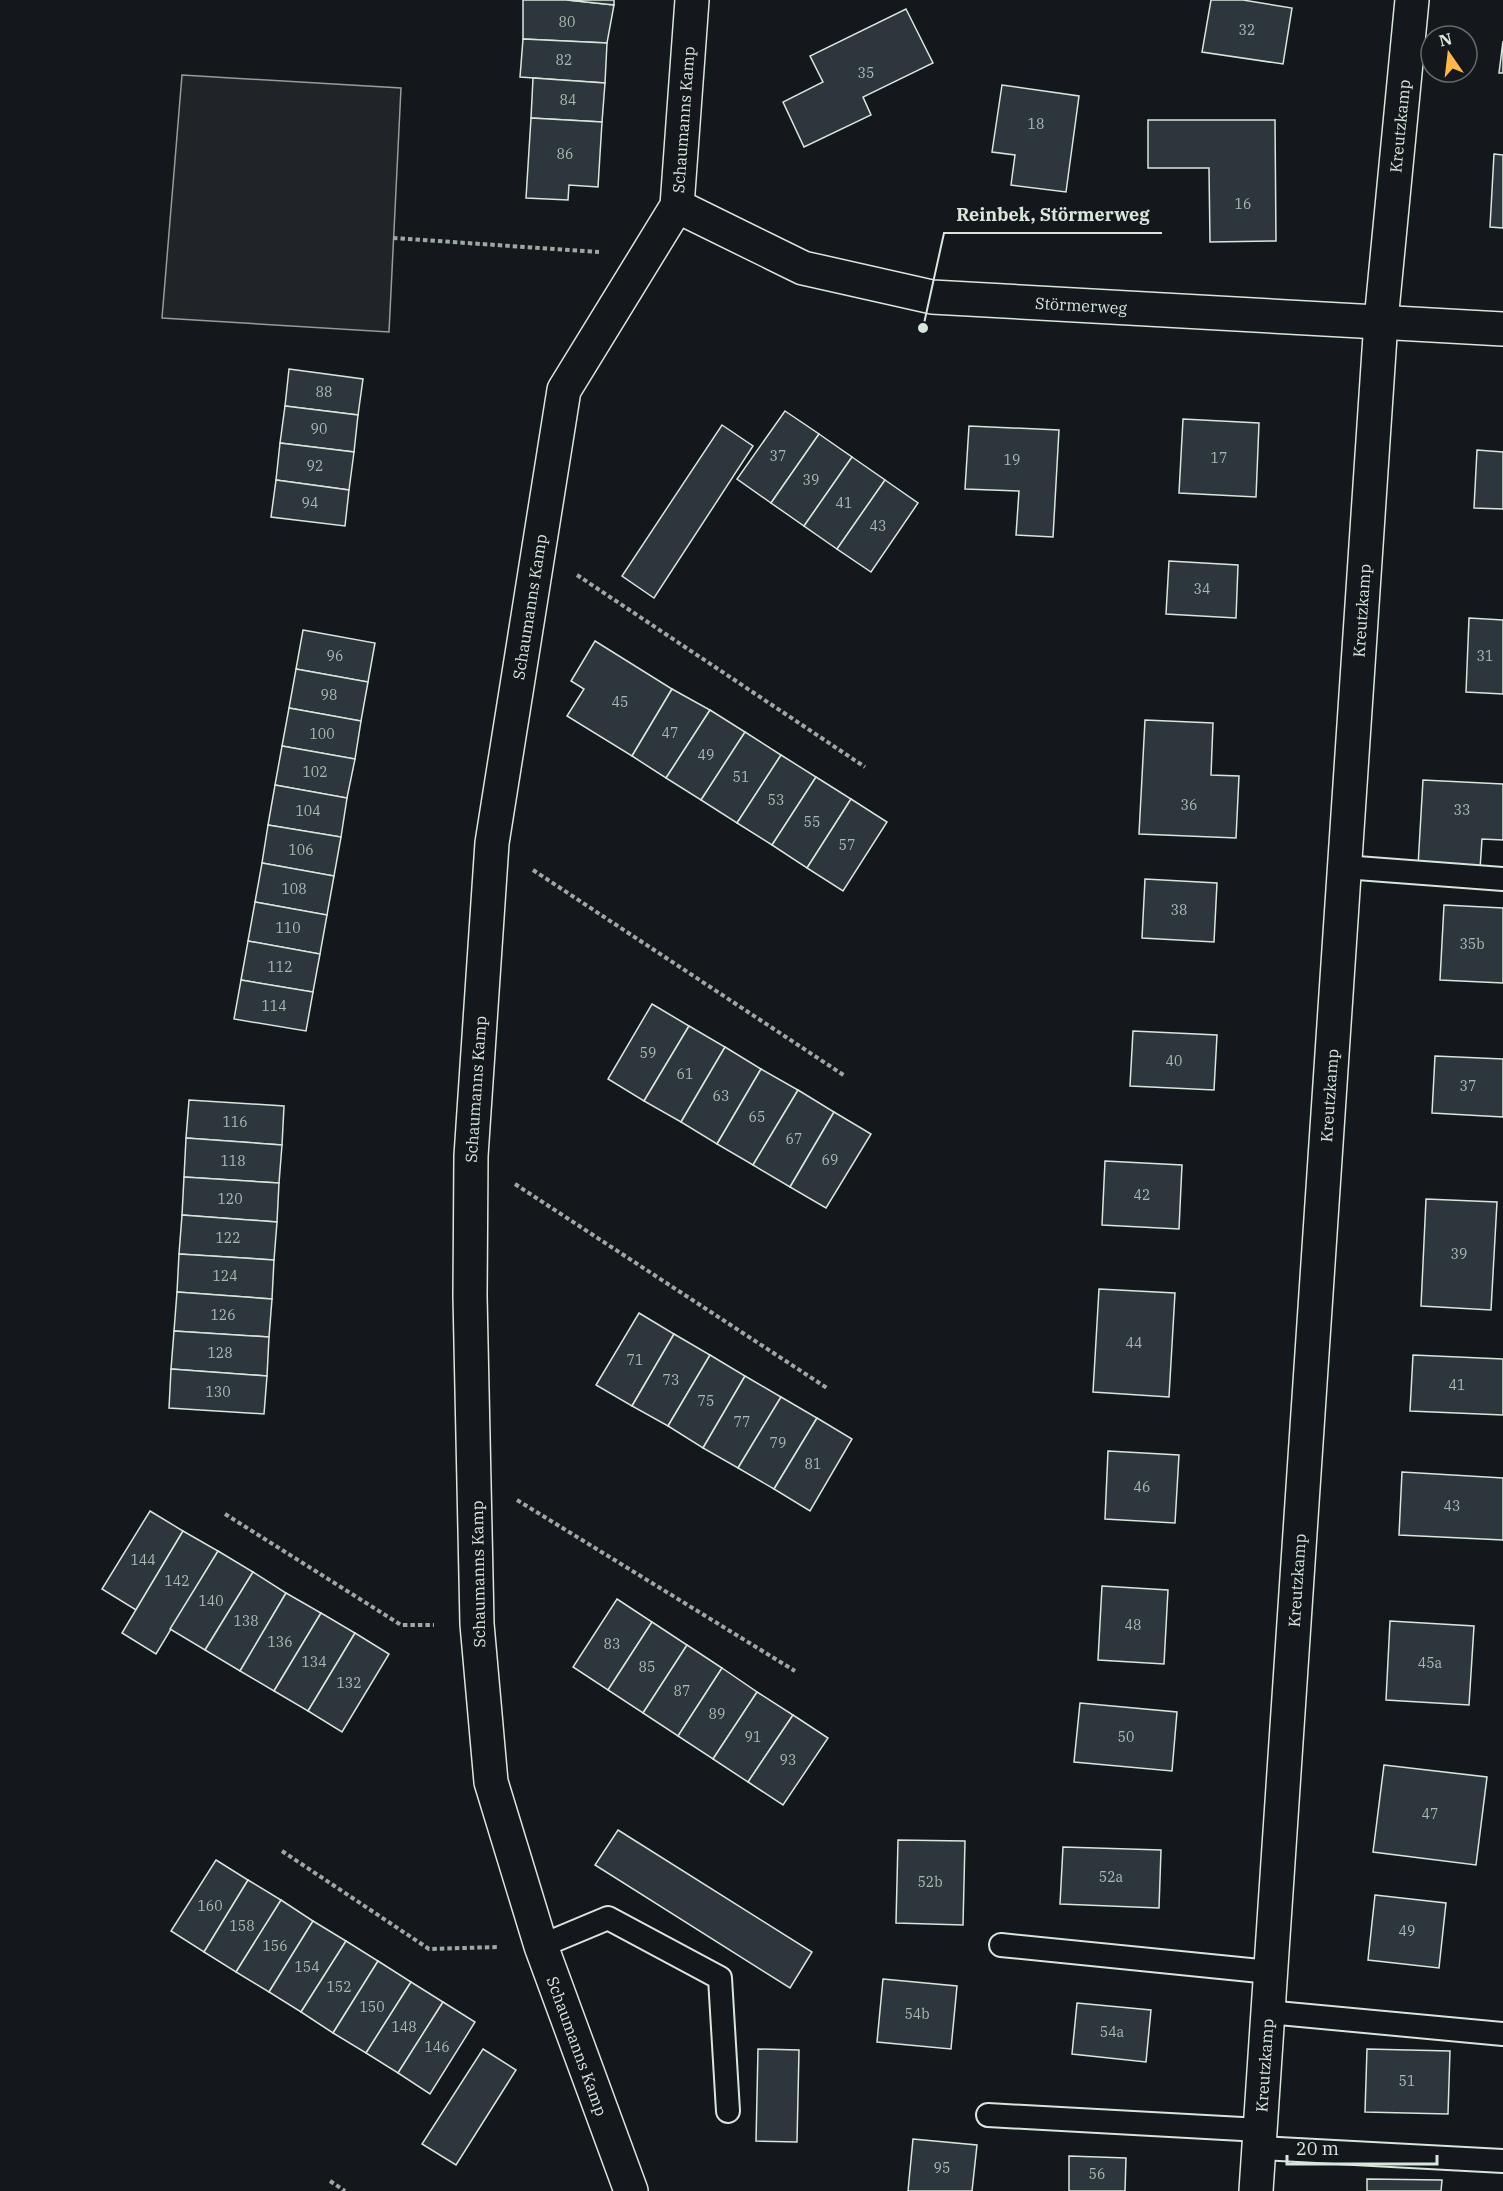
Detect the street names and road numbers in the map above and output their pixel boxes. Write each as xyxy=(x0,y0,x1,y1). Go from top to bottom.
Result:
street label: Schaumanns Kamp xyxy=(668,45,699,194)
street label: Kreutzkamp xyxy=(1385,78,1414,174)
street label: Störmerweg xyxy=(1035,293,1128,318)
street label: Schaumanns Kamp xyxy=(508,532,551,681)
street label: Kreutzkamp xyxy=(1349,563,1375,658)
street label: Schaumanns Kamp xyxy=(461,1015,490,1163)
street label: Kreutzkamp xyxy=(1316,1048,1342,1143)
street label: Schaumanns Kamp xyxy=(467,1500,489,1648)
street label: Kreutzkamp xyxy=(1284,1533,1310,1628)
street label: Schaumanns Kamp xyxy=(542,1973,612,2119)
street label: Kreutzkamp xyxy=(1251,2018,1278,2113)

